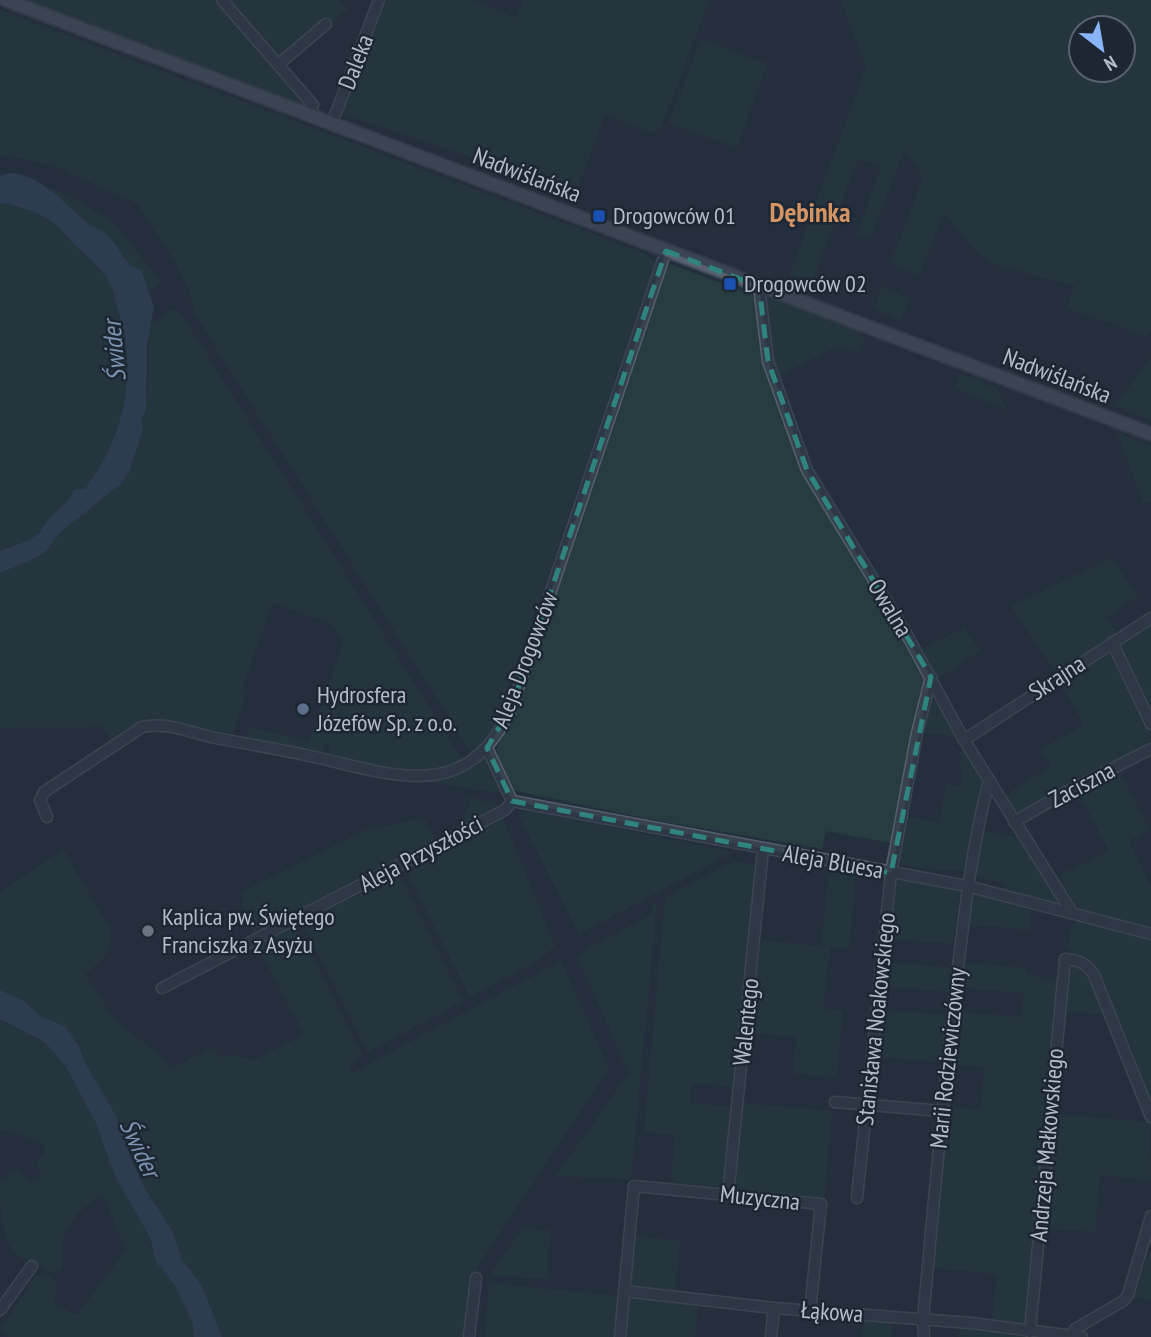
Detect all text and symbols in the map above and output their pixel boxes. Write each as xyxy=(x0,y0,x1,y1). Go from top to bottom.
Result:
north arrow xyxy=(1067,14,1137,84)
street label: Daleka xyxy=(331,30,380,94)
text: N xyxy=(1100,51,1121,77)
street label: Nadwiślańska xyxy=(469,140,586,209)
district label: Dębinka xyxy=(769,193,851,230)
place label: Drogowców 01 xyxy=(613,200,736,231)
marker: Drogowców 01 xyxy=(591,208,607,224)
place label: Drogowców 02 xyxy=(744,268,867,299)
marker: Drogowców 02 xyxy=(722,276,738,292)
water label: Świder xyxy=(94,315,133,383)
street label: Nadwiślańska xyxy=(999,341,1116,410)
street label: Owalna xyxy=(861,573,920,643)
street label: Aleja Drogowców xyxy=(484,587,565,732)
street label: Skrajna xyxy=(1023,648,1091,707)
place label: Hydrosfera Józefów Sp. z o.o. xyxy=(316,679,457,738)
marker: Hydrosfera Józefów Sp. z o.o. xyxy=(295,701,311,717)
street label: Zaciszna xyxy=(1043,754,1120,815)
street label: Aleja Przyszłości xyxy=(354,808,488,899)
street label: Aleja Bluesa xyxy=(780,837,886,886)
place label: Kaplica pw. Świętego Franciszka z Asyżu xyxy=(162,901,335,960)
street label: Stanisława Noakowskiego xyxy=(849,911,902,1127)
marker: Kaplica pw. Świętego Franciszka z Asyżu xyxy=(140,923,156,939)
street label: Marii Rodziewiczówny xyxy=(923,966,972,1150)
street label: Walentego xyxy=(725,977,766,1067)
street label: Andrzeja Małkowskiego xyxy=(1023,1047,1070,1243)
water label: Świder xyxy=(113,1113,170,1186)
street label: Muzyczna xyxy=(719,1178,802,1217)
street label: Łąkowa xyxy=(800,1294,864,1329)

